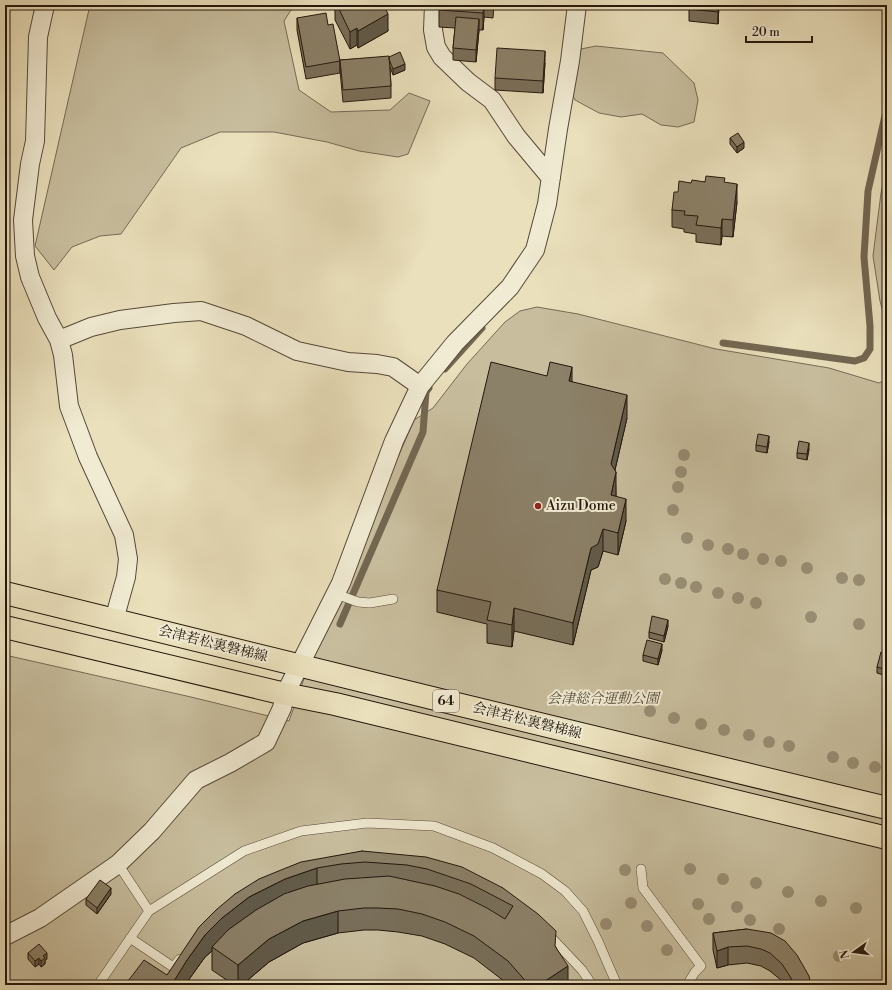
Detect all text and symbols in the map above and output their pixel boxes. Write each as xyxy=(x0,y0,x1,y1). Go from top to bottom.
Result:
scale bar xyxy=(746,18,812,44)
text: 20 m xyxy=(752,25,780,40)
place label: Aizu Dome xyxy=(545,497,616,515)
marker: Aizu Dome xyxy=(533,501,543,511)
street label: 会津若松裏磐梯線 xyxy=(156,622,270,666)
road number: 64 xyxy=(433,690,459,712)
park label: 会津総合運動公園 xyxy=(547,690,661,708)
street label: 会津若松裏磐梯線 xyxy=(470,699,584,743)
north arrow xyxy=(834,932,874,972)
text: N xyxy=(837,948,853,960)

